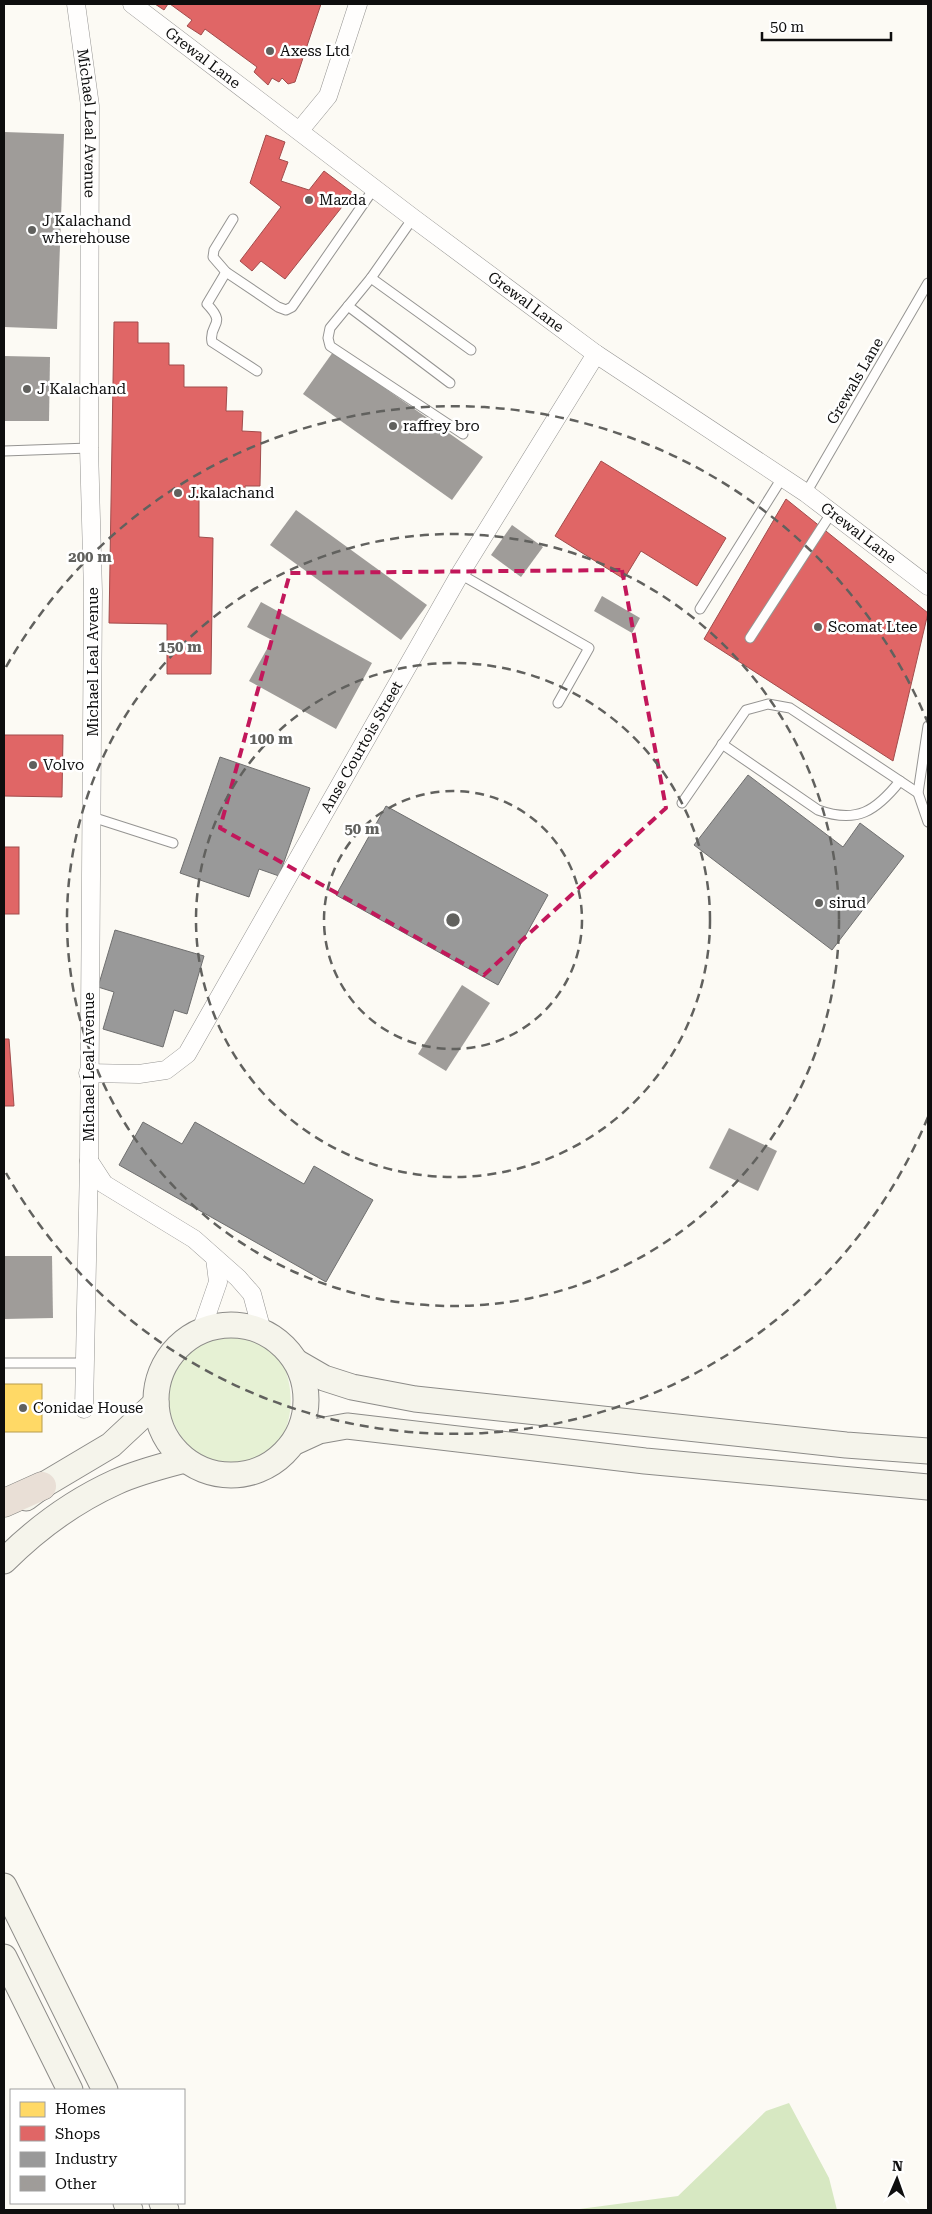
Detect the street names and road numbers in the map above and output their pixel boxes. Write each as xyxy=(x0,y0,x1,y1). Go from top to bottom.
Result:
street label: Grewal Lane xyxy=(161,23,244,92)
street label: Michael Leal Avenue xyxy=(73,48,99,198)
street label: Grewal Lane xyxy=(484,268,568,336)
street label: Grewals Lane xyxy=(823,334,887,428)
street label: Grewal Lane xyxy=(817,499,900,567)
street label: Michael Leal Avenue xyxy=(84,587,102,737)
street label: Anse Courtois Street xyxy=(317,677,406,816)
street label: Michael Leal Avenue xyxy=(80,992,98,1142)

